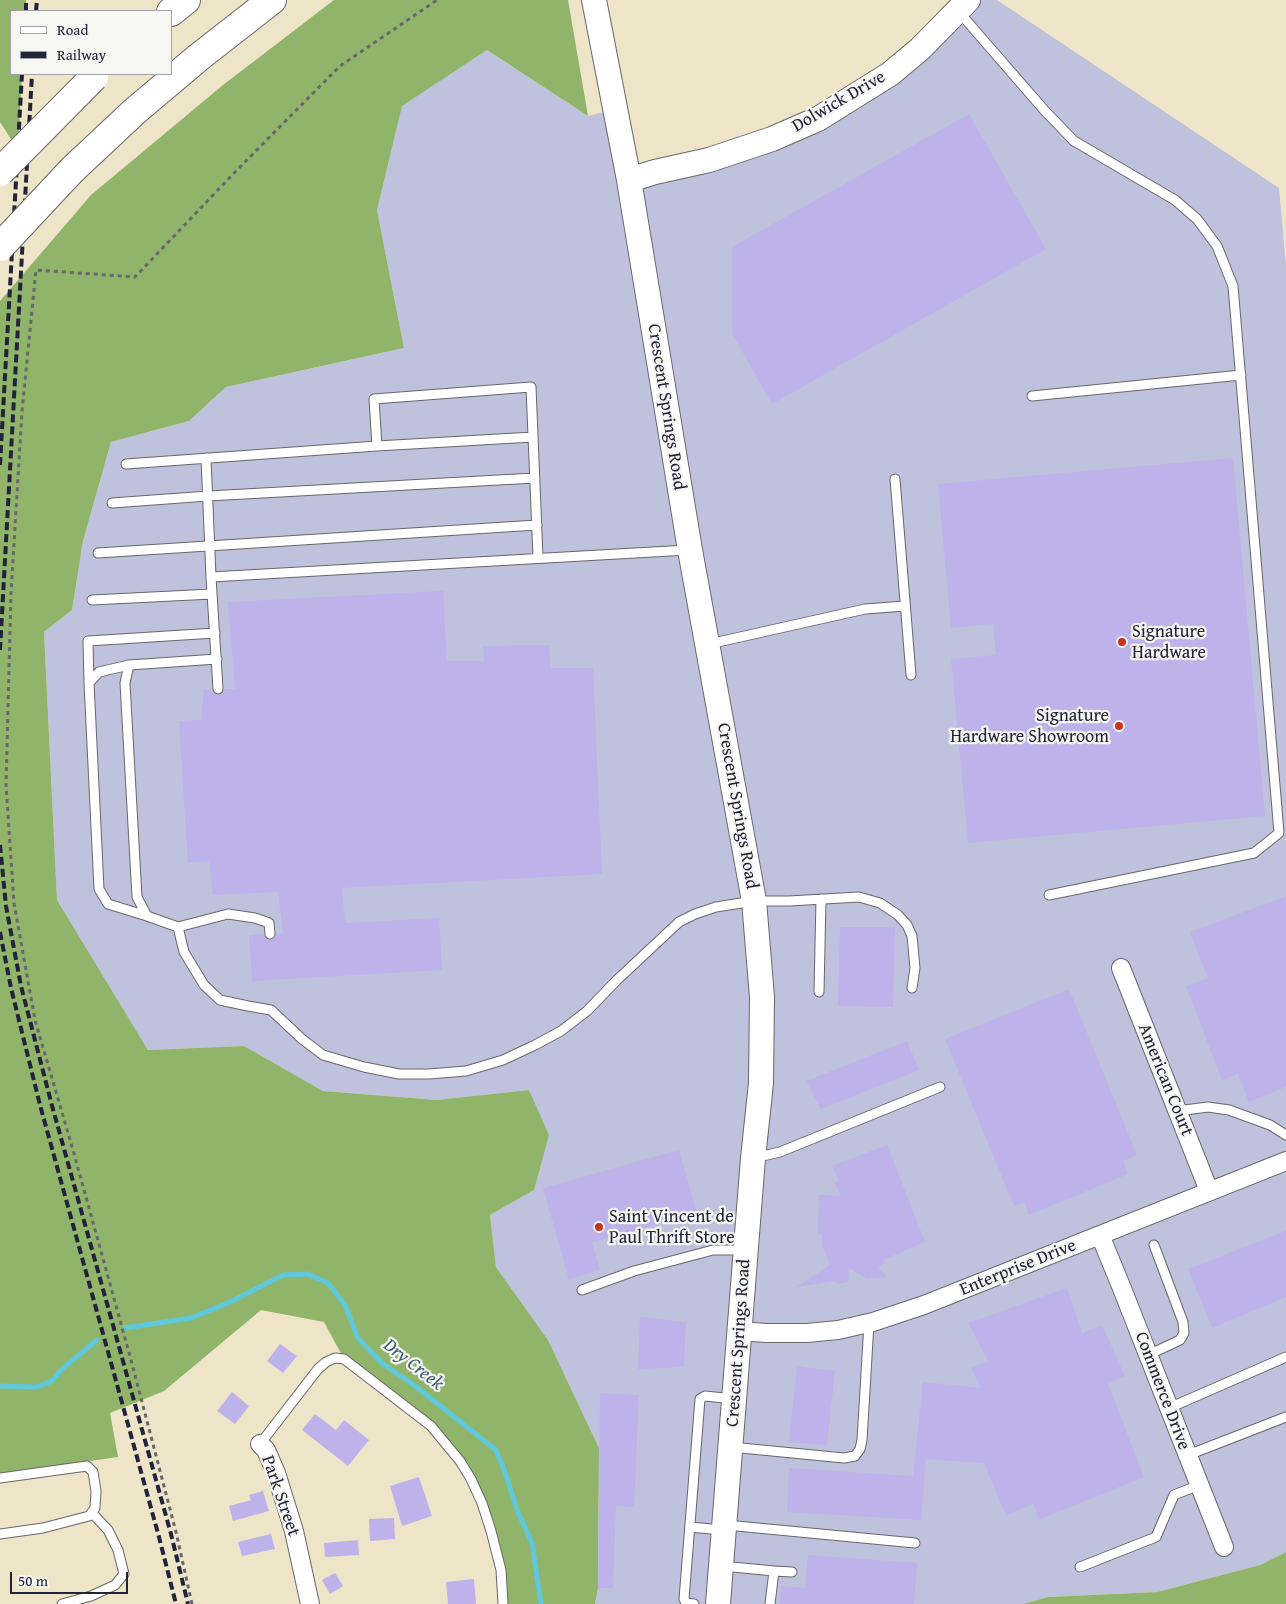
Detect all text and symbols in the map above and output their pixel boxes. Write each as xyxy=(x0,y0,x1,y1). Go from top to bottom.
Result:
legend xyxy=(10,10,172,75)
text: Road xyxy=(57,19,88,40)
text: Railway xyxy=(57,44,106,65)
street label: Dolwick Drive xyxy=(788,67,890,137)
street label: Crescent Springs Road xyxy=(642,322,690,492)
place label: Signature Hardware xyxy=(1132,621,1206,664)
marker: Signature Hardware xyxy=(1116,636,1128,648)
place label: Signature Hardware Showroom xyxy=(950,705,1109,748)
marker: Signature Hardware Showroom xyxy=(1113,720,1125,732)
street label: Crescent Springs Road xyxy=(712,721,762,891)
street label: American Court xyxy=(1133,1021,1197,1139)
place label: Saint Vincent de Paul Thrift Store xyxy=(609,1206,735,1248)
marker: Saint Vincent de Paul Thrift Store xyxy=(593,1221,605,1233)
street label: Enterprise Drive xyxy=(957,1235,1079,1301)
street label: Crescent Springs Road xyxy=(722,1258,756,1428)
street label: Commerce Drive xyxy=(1130,1329,1194,1453)
water label: Dry Creek xyxy=(378,1334,448,1396)
street label: Park Street xyxy=(256,1453,304,1539)
scale bar xyxy=(12,1562,130,1594)
text: 50 m xyxy=(18,1570,48,1591)

